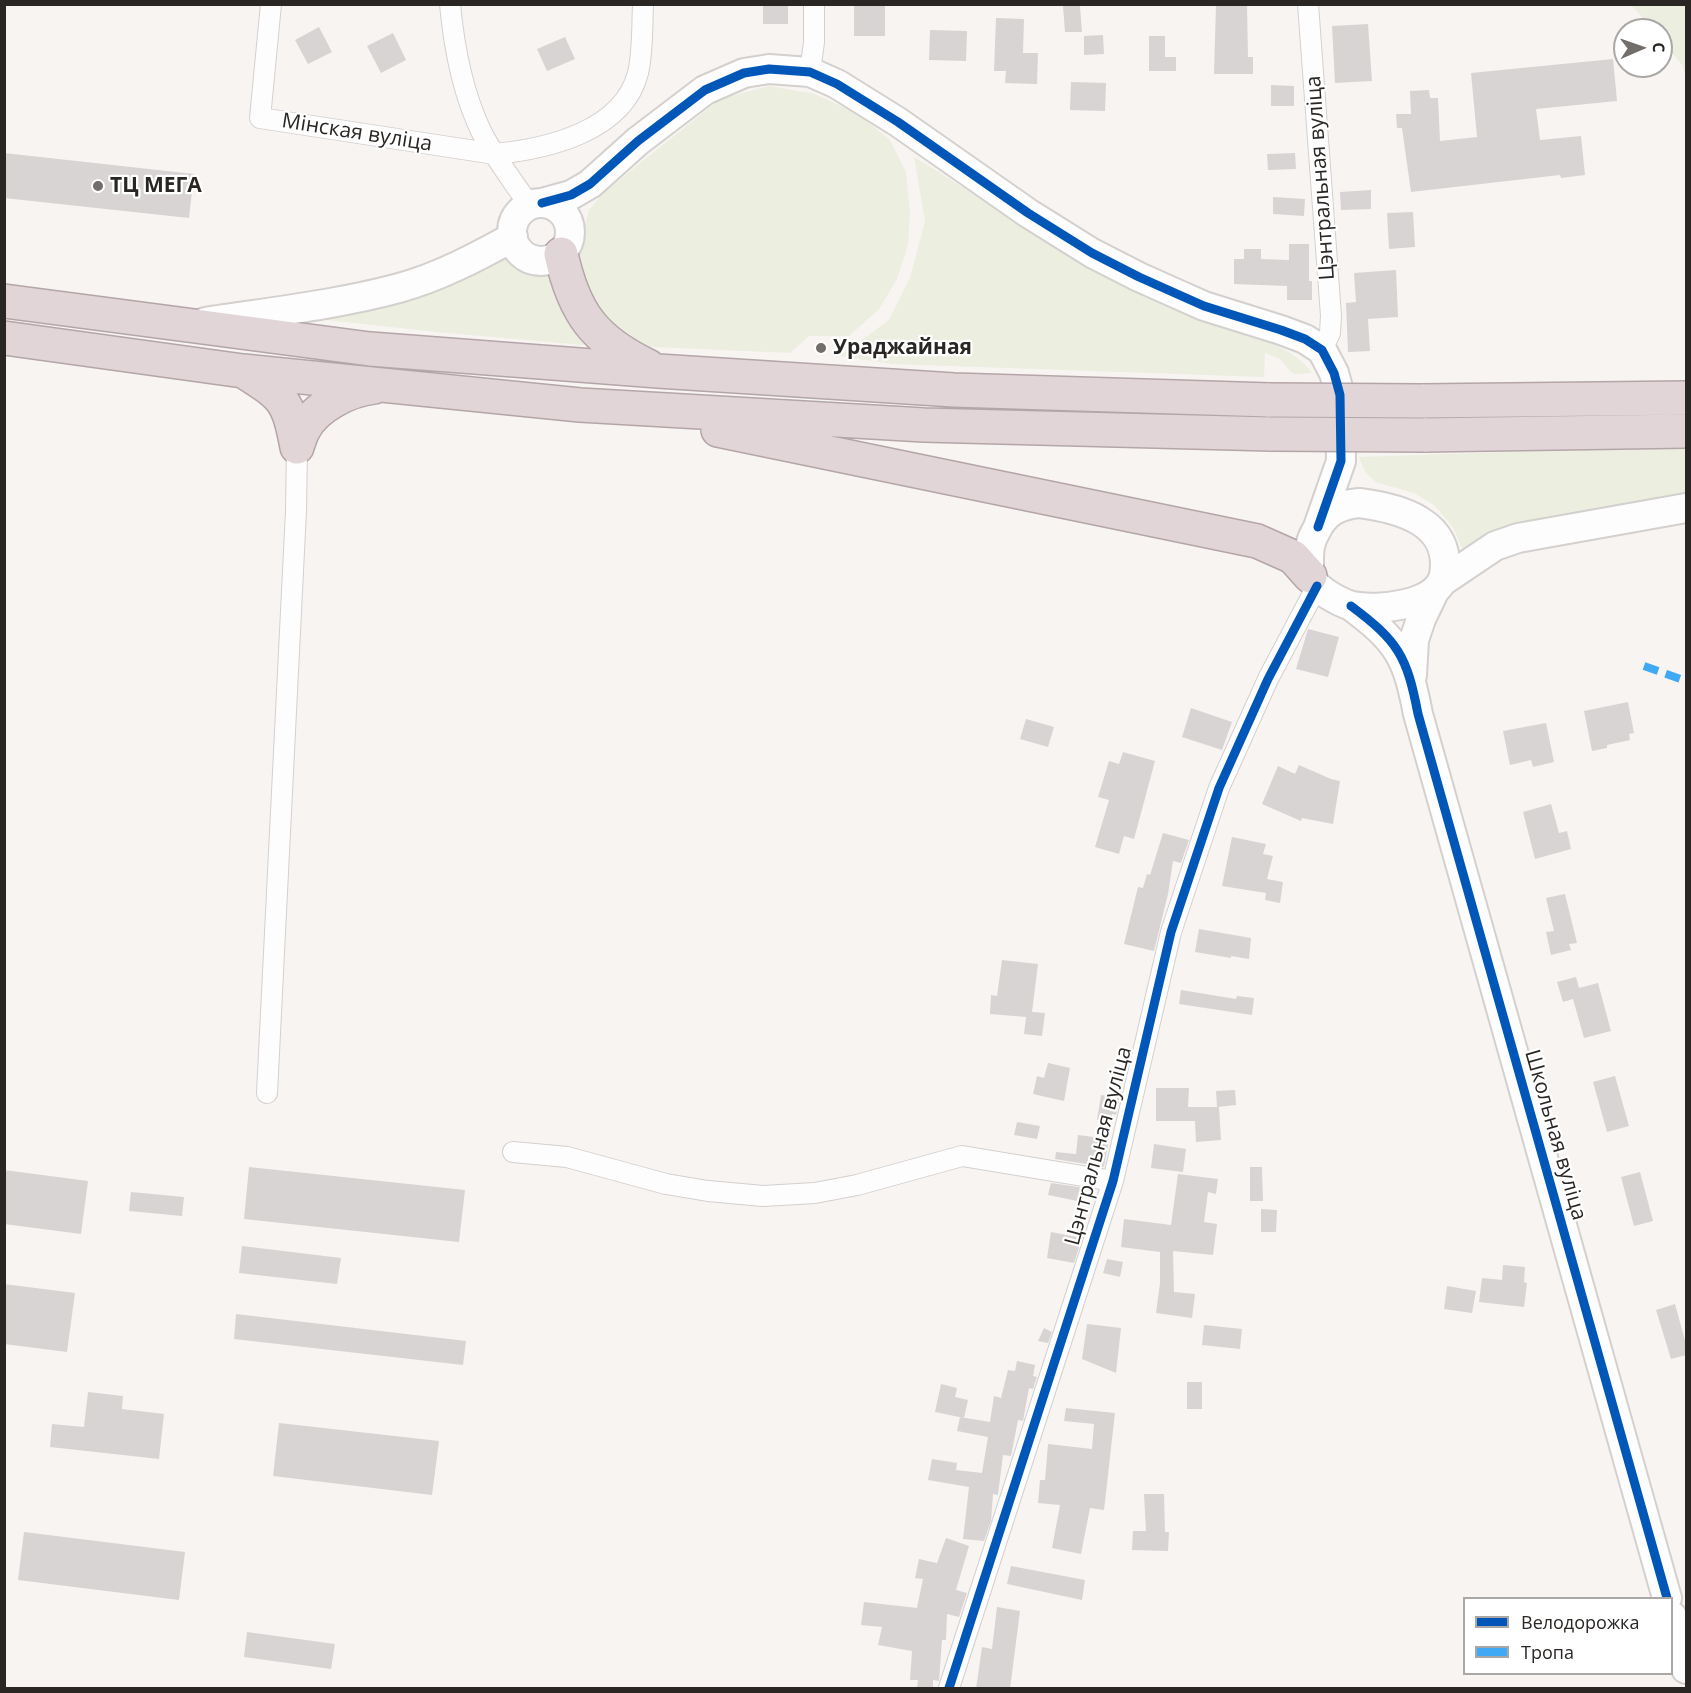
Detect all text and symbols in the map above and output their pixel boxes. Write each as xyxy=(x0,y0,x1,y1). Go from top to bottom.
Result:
north arrow xyxy=(1613,18,1673,78)
text: С xyxy=(1648,42,1670,53)
street label: Цэнтральная вуліца xyxy=(1301,75,1341,281)
street label: Мінская вуліца xyxy=(280,109,434,157)
place label: ТЦ МЕГА xyxy=(110,173,202,199)
marker: ТЦ МЕГА xyxy=(91,179,105,193)
place label: Ураджайная xyxy=(833,335,972,361)
marker: Ураджайная xyxy=(814,341,828,355)
street label: Цэнтральная вуліца xyxy=(1060,1044,1138,1248)
street label: Школьная вуліца xyxy=(1519,1047,1591,1223)
legend xyxy=(1463,1597,1673,1675)
text: Велодорожка xyxy=(1521,1610,1639,1634)
text: Тропа xyxy=(1521,1640,1574,1664)

